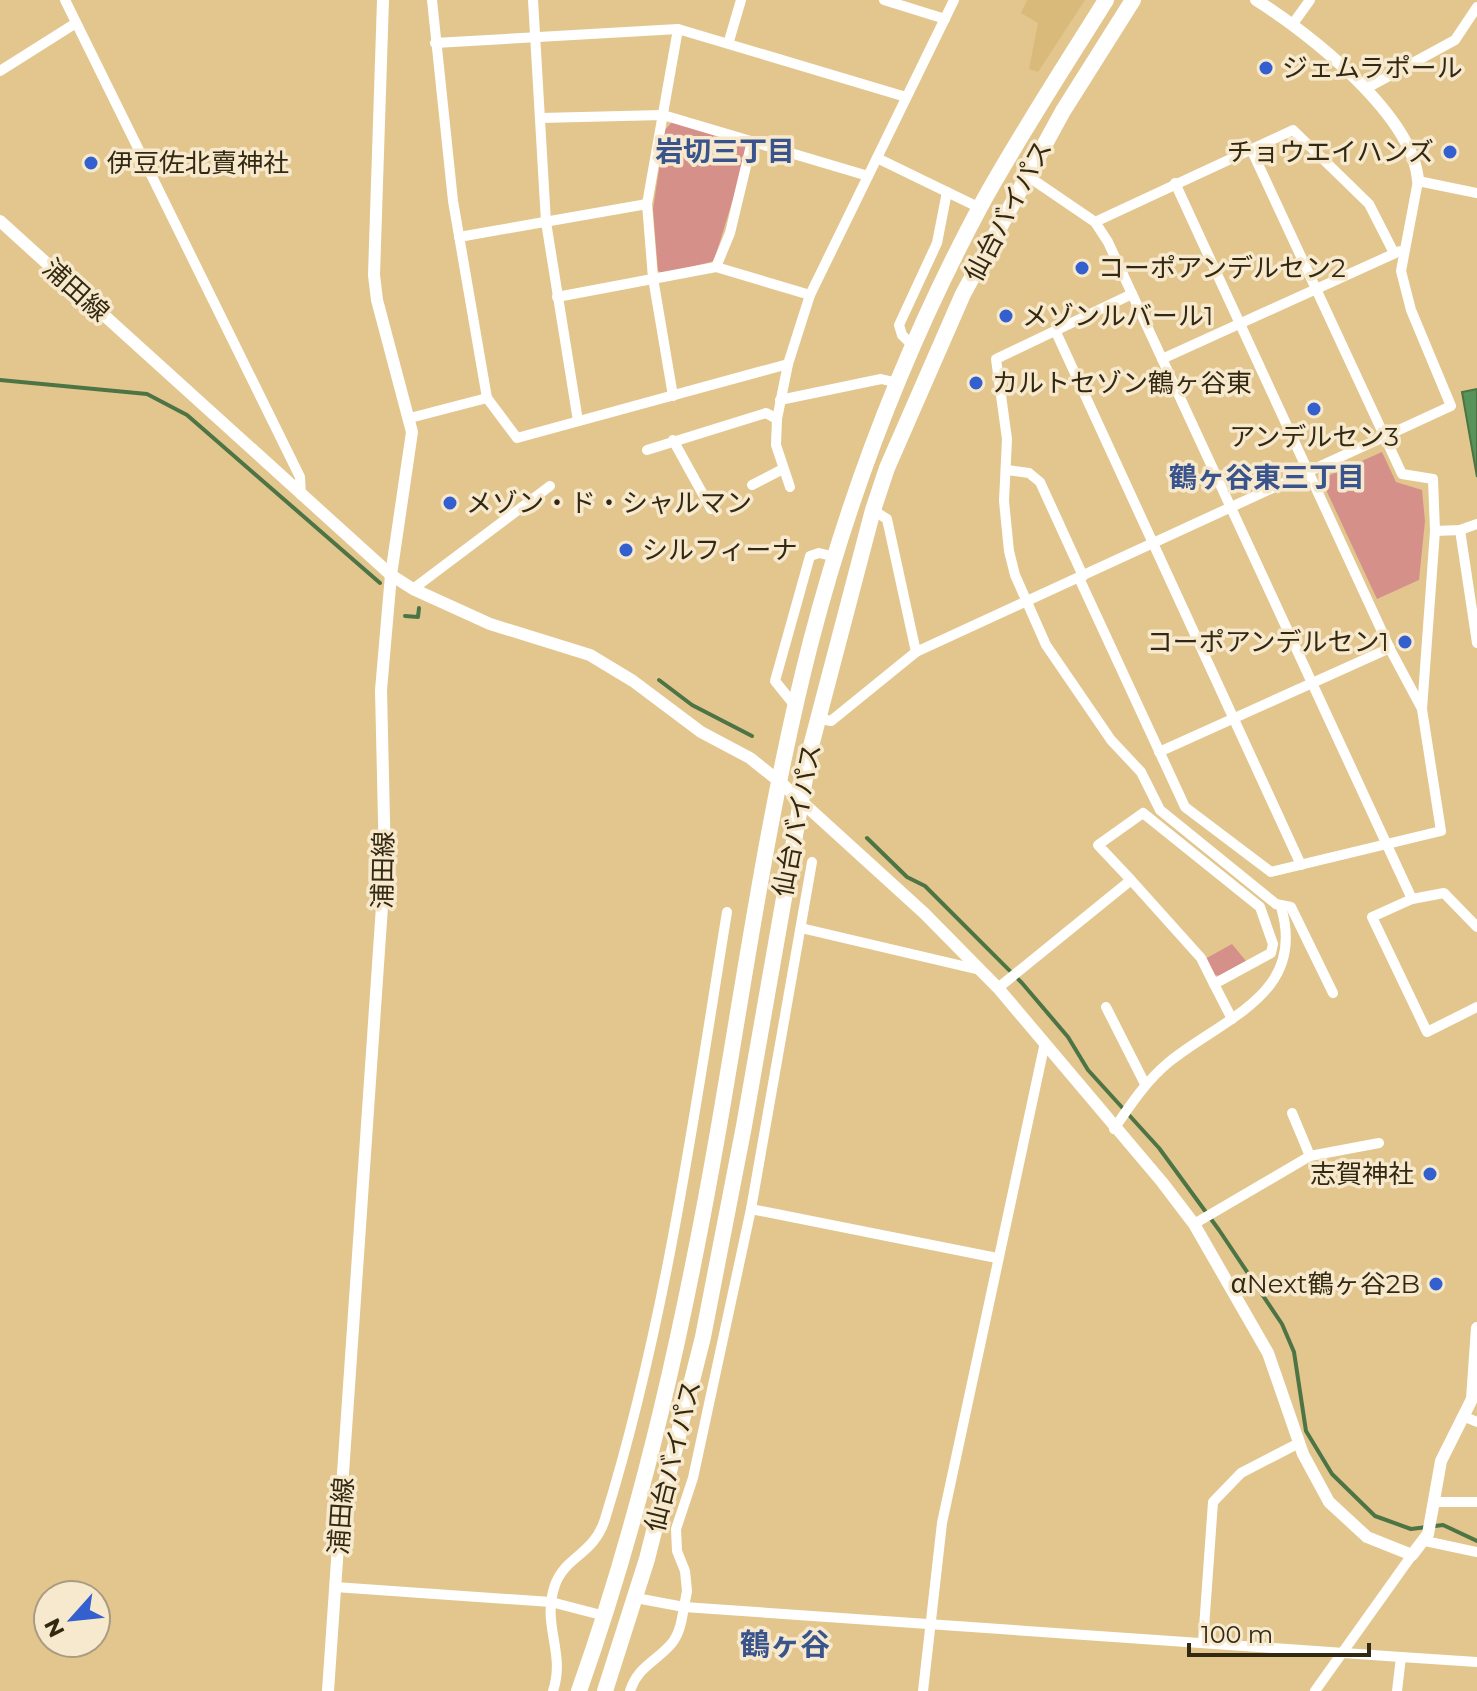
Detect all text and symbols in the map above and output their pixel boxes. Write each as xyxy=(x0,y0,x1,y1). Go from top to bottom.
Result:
place label: ジェムラポール xyxy=(1282,52,1463,84)
marker: ジェムラポール xyxy=(1257,59,1275,77)
district label: 岩切三丁目 xyxy=(655,134,795,168)
street label: 仙台バイパス xyxy=(957,135,1059,287)
place label: チョウエイハンズ xyxy=(1227,136,1434,168)
marker: チョウエイハンズ xyxy=(1441,143,1459,161)
place label: 伊豆佐北賣神社 xyxy=(107,147,289,179)
marker: 伊豆佐北賣神社 xyxy=(82,154,100,172)
street label: 浦田線 xyxy=(36,252,116,328)
place label: コーポアンデルセン2 xyxy=(1098,252,1346,284)
marker: コーポアンデルセン2 xyxy=(1073,259,1091,277)
place label: メゾンルバール1 xyxy=(1022,300,1213,332)
marker: メゾンルバール1 xyxy=(997,307,1015,325)
place label: カルトセゾン鶴ヶ谷東 xyxy=(992,367,1252,399)
marker: カルトセゾン鶴ヶ谷東 xyxy=(967,374,985,392)
marker: アンデルセン3 xyxy=(1305,400,1323,418)
place label: アンデルセン3 xyxy=(1229,421,1399,453)
district label: 鶴ヶ谷東三丁目 xyxy=(1169,460,1365,494)
place label: メゾン・ド・シャルマン xyxy=(466,487,752,519)
marker: メゾン・ド・シャルマン xyxy=(441,494,459,512)
place label: シルフィーナ xyxy=(642,534,797,566)
marker: シルフィーナ xyxy=(617,541,635,559)
place label: コーポアンデルセン1 xyxy=(1147,626,1389,658)
marker: コーポアンデルセン1 xyxy=(1396,633,1414,651)
street label: 仙台バイパス xyxy=(766,741,828,899)
street label: 浦田線 xyxy=(366,831,400,909)
place label: 志賀神社 xyxy=(1310,1158,1414,1190)
marker: 志賀神社 xyxy=(1421,1165,1439,1183)
place label: αNext鶴ヶ谷2B xyxy=(1230,1268,1420,1300)
marker: αNext鶴ヶ谷2B xyxy=(1427,1275,1445,1293)
street label: 仙台バイパス xyxy=(639,1377,707,1535)
street label: 浦田線 xyxy=(322,1476,360,1556)
north arrow xyxy=(32,1579,112,1659)
scale bar xyxy=(1189,1607,1369,1657)
text: N xyxy=(39,1614,71,1642)
text: 100 m xyxy=(1201,1620,1273,1649)
district label: 鶴ヶ谷 xyxy=(740,1626,830,1663)

